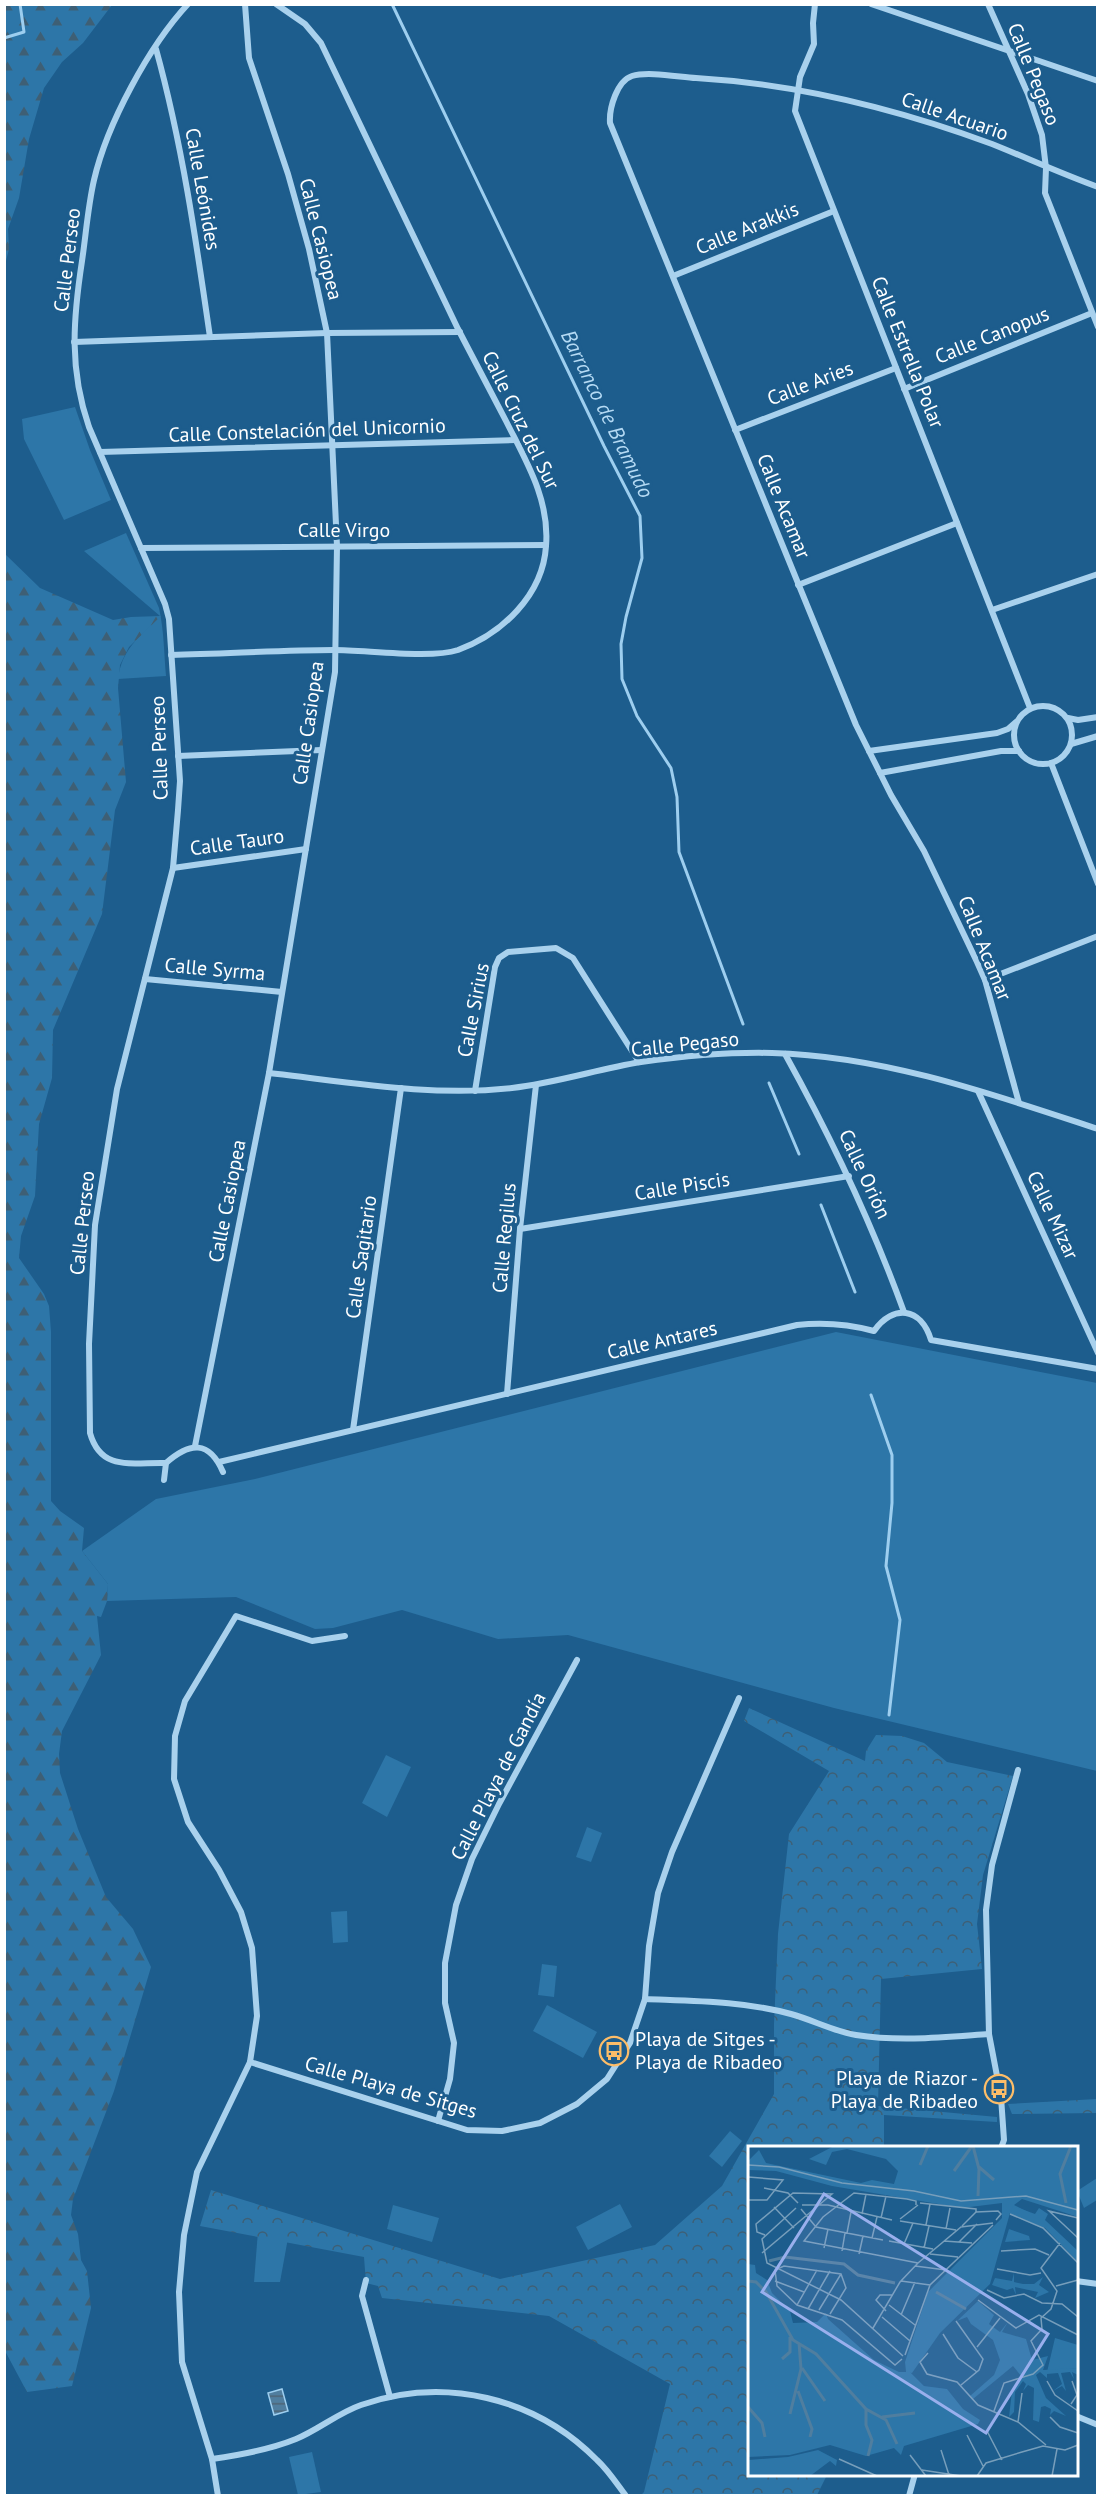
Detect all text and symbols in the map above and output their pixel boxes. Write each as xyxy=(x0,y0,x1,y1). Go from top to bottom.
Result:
street label: Calle Pegaso xyxy=(1002,19,1066,129)
street label: Calle Acuario xyxy=(898,86,1012,146)
street label: Calle Leónides xyxy=(179,126,227,252)
street label: Calle Casiopea xyxy=(293,175,349,303)
street label: Calle Arakkis xyxy=(692,196,802,260)
street label: Calle Perseo xyxy=(48,206,86,314)
street label: Calle Estrella Polar xyxy=(866,272,950,432)
street label: Calle Canopus xyxy=(931,300,1053,370)
water label: Barranco de Bramudo xyxy=(555,325,660,502)
street label: Calle Cruz del Sur xyxy=(476,347,566,494)
street label: Calle Aries xyxy=(763,355,857,411)
street label: Calle Constelación del Unicornio xyxy=(168,412,446,448)
street label: Calle Acamar xyxy=(751,450,817,562)
street label: Calle Virgo xyxy=(298,517,390,543)
street label: Calle Casiopea xyxy=(286,660,330,786)
street label: Calle Perseo xyxy=(144,695,174,801)
street label: Calle Tauro xyxy=(188,823,286,861)
street label: Calle Acamar xyxy=(952,892,1018,1004)
street label: Calle Syrma xyxy=(164,952,266,986)
street label: Calle Sirius xyxy=(451,961,495,1059)
street label: Calle Pegaso xyxy=(630,1025,740,1063)
street label: Calle Orión xyxy=(833,1125,897,1223)
street label: Calle Casiopea xyxy=(202,1137,252,1265)
street label: Calle Piscis xyxy=(633,1166,731,1206)
street label: Calle Mizar xyxy=(1021,1166,1085,1264)
street label: Calle Perseo xyxy=(64,1170,100,1276)
street label: Calle Regilus xyxy=(486,1182,522,1294)
street label: Calle Sagitario xyxy=(339,1194,383,1320)
street label: Calle Antares xyxy=(604,1315,720,1365)
street label: Calle Playa de Gandía xyxy=(444,1688,552,1864)
place label: Playa de Sitges - Playa de Ribadeo xyxy=(635,2026,782,2075)
bus stop icon: Playa de Sitges - Playa de Ribadeo xyxy=(598,2035,630,2067)
street label: Calle Playa de Sitges xyxy=(302,2050,480,2124)
place label: Playa de Riazor - Playa de Ribadeo xyxy=(831,2065,978,2114)
bus stop icon: Playa de Riazor - Playa de Ribadeo xyxy=(983,2073,1015,2105)
inset map xyxy=(748,2146,1078,2476)

